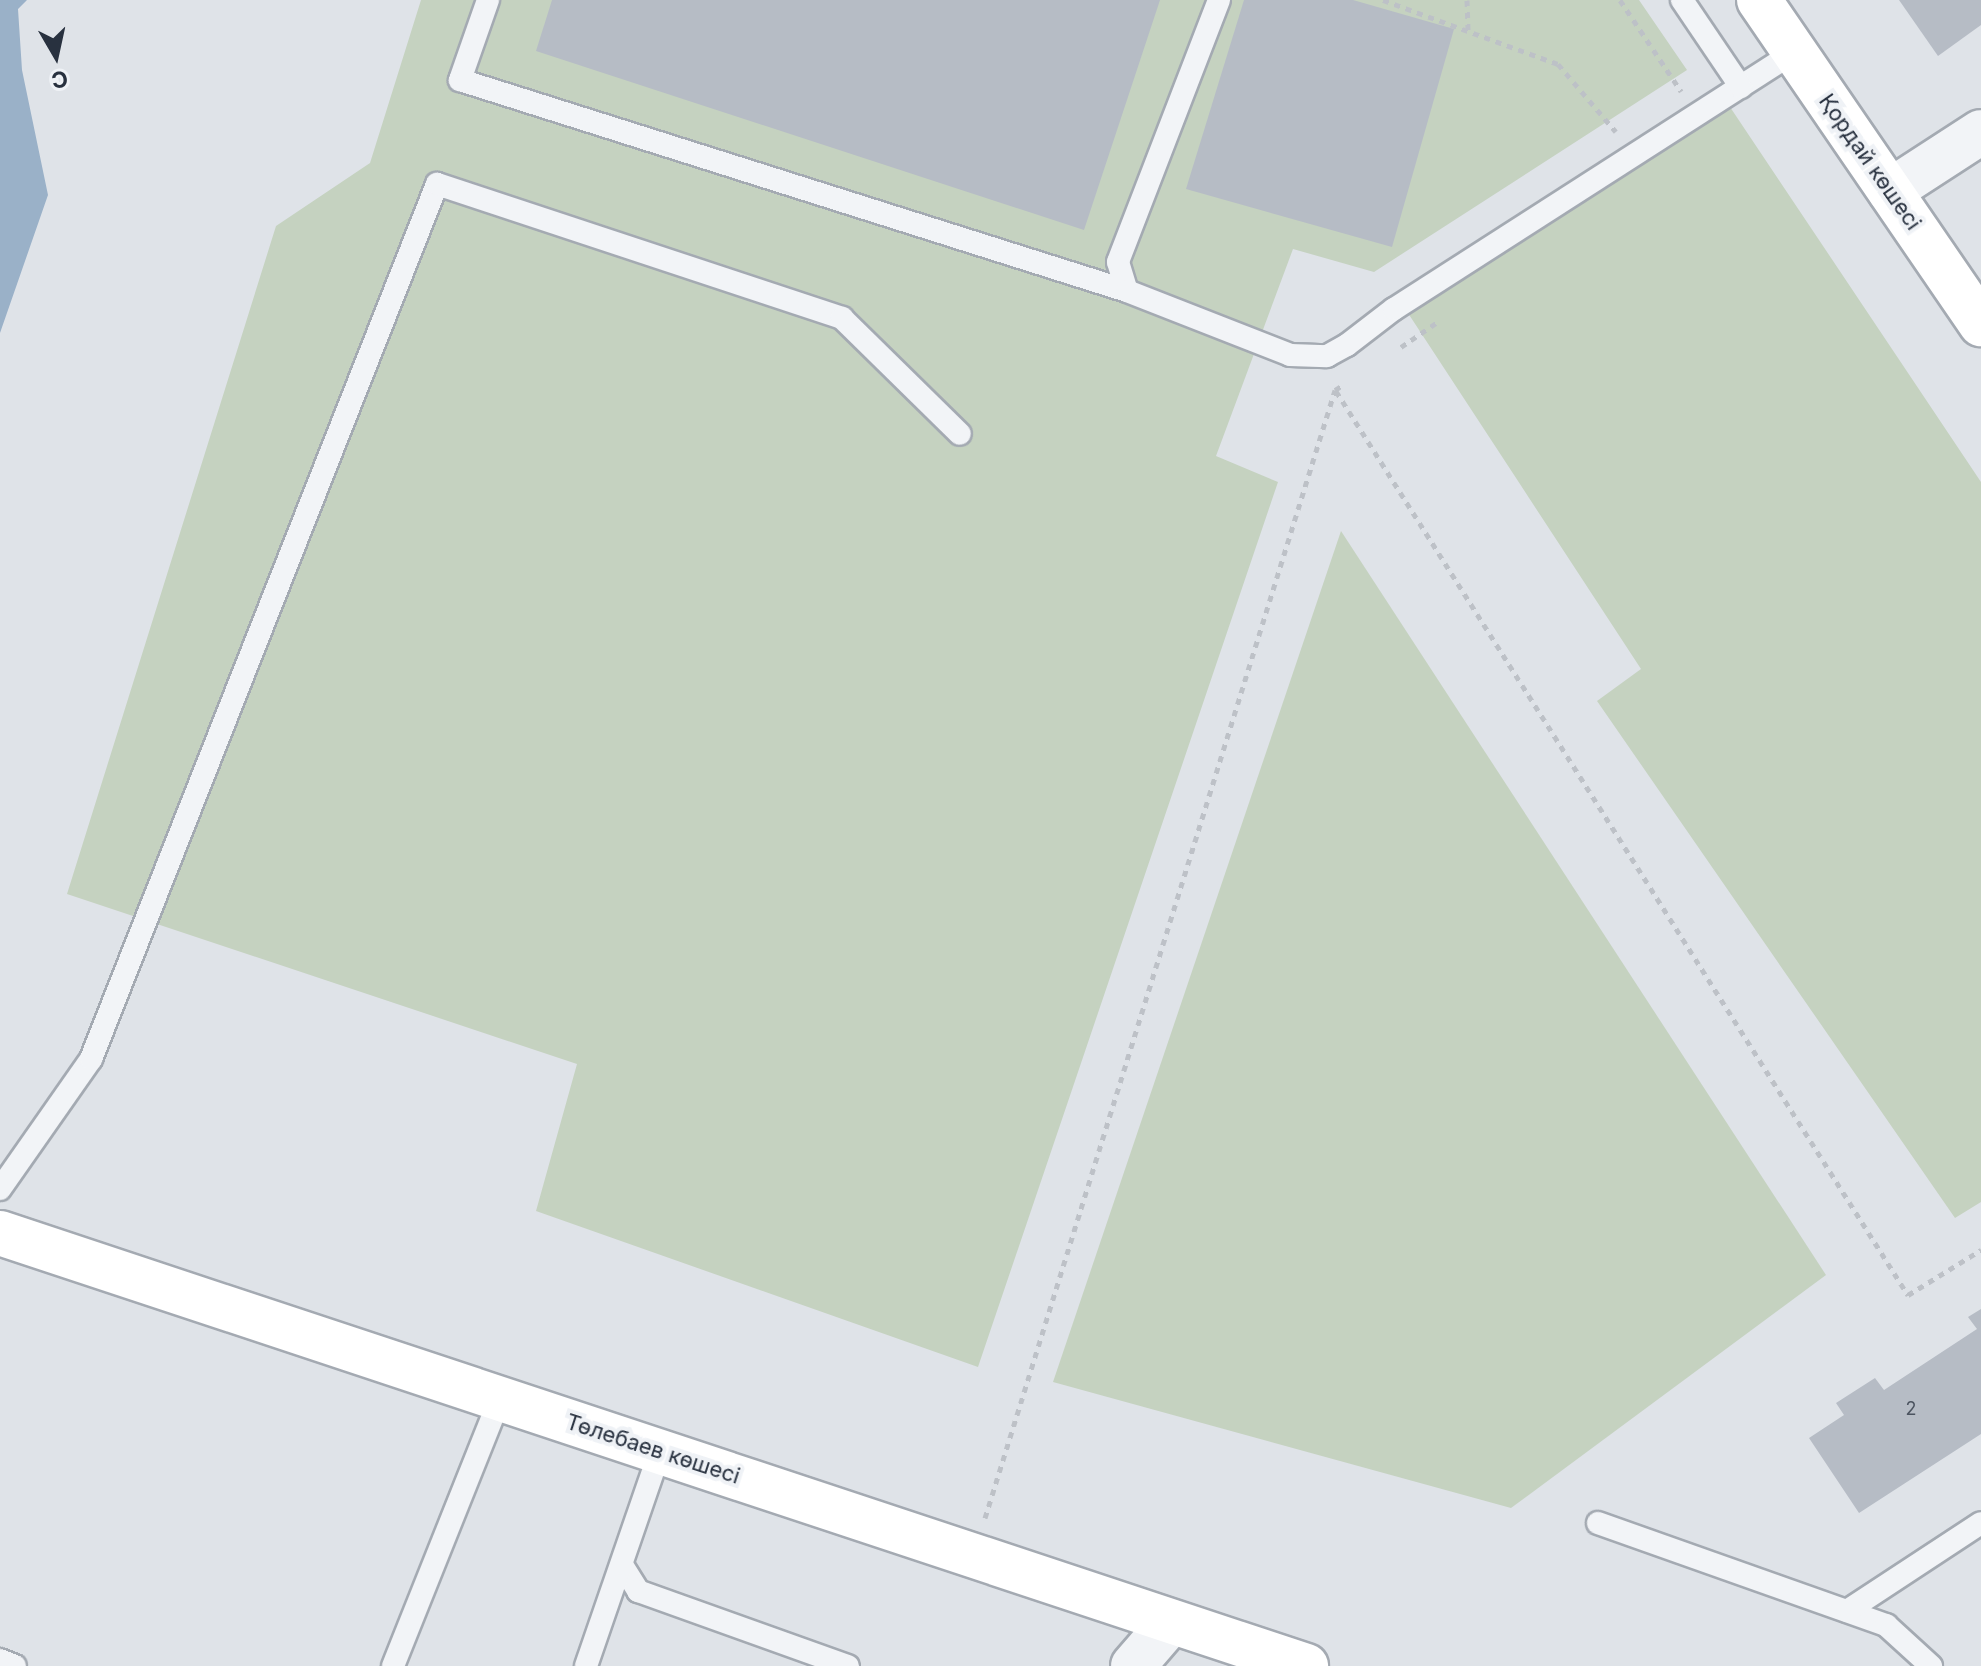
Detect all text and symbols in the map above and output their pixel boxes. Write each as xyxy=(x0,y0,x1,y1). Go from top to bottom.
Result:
north arrow xyxy=(16,16,96,96)
text: С xyxy=(50,66,70,94)
street label: Қордай көшесі xyxy=(1813,89,1927,235)
house number: 2 xyxy=(1906,1398,1916,1420)
street label: Төлебаев көшесі xyxy=(563,1408,743,1490)

